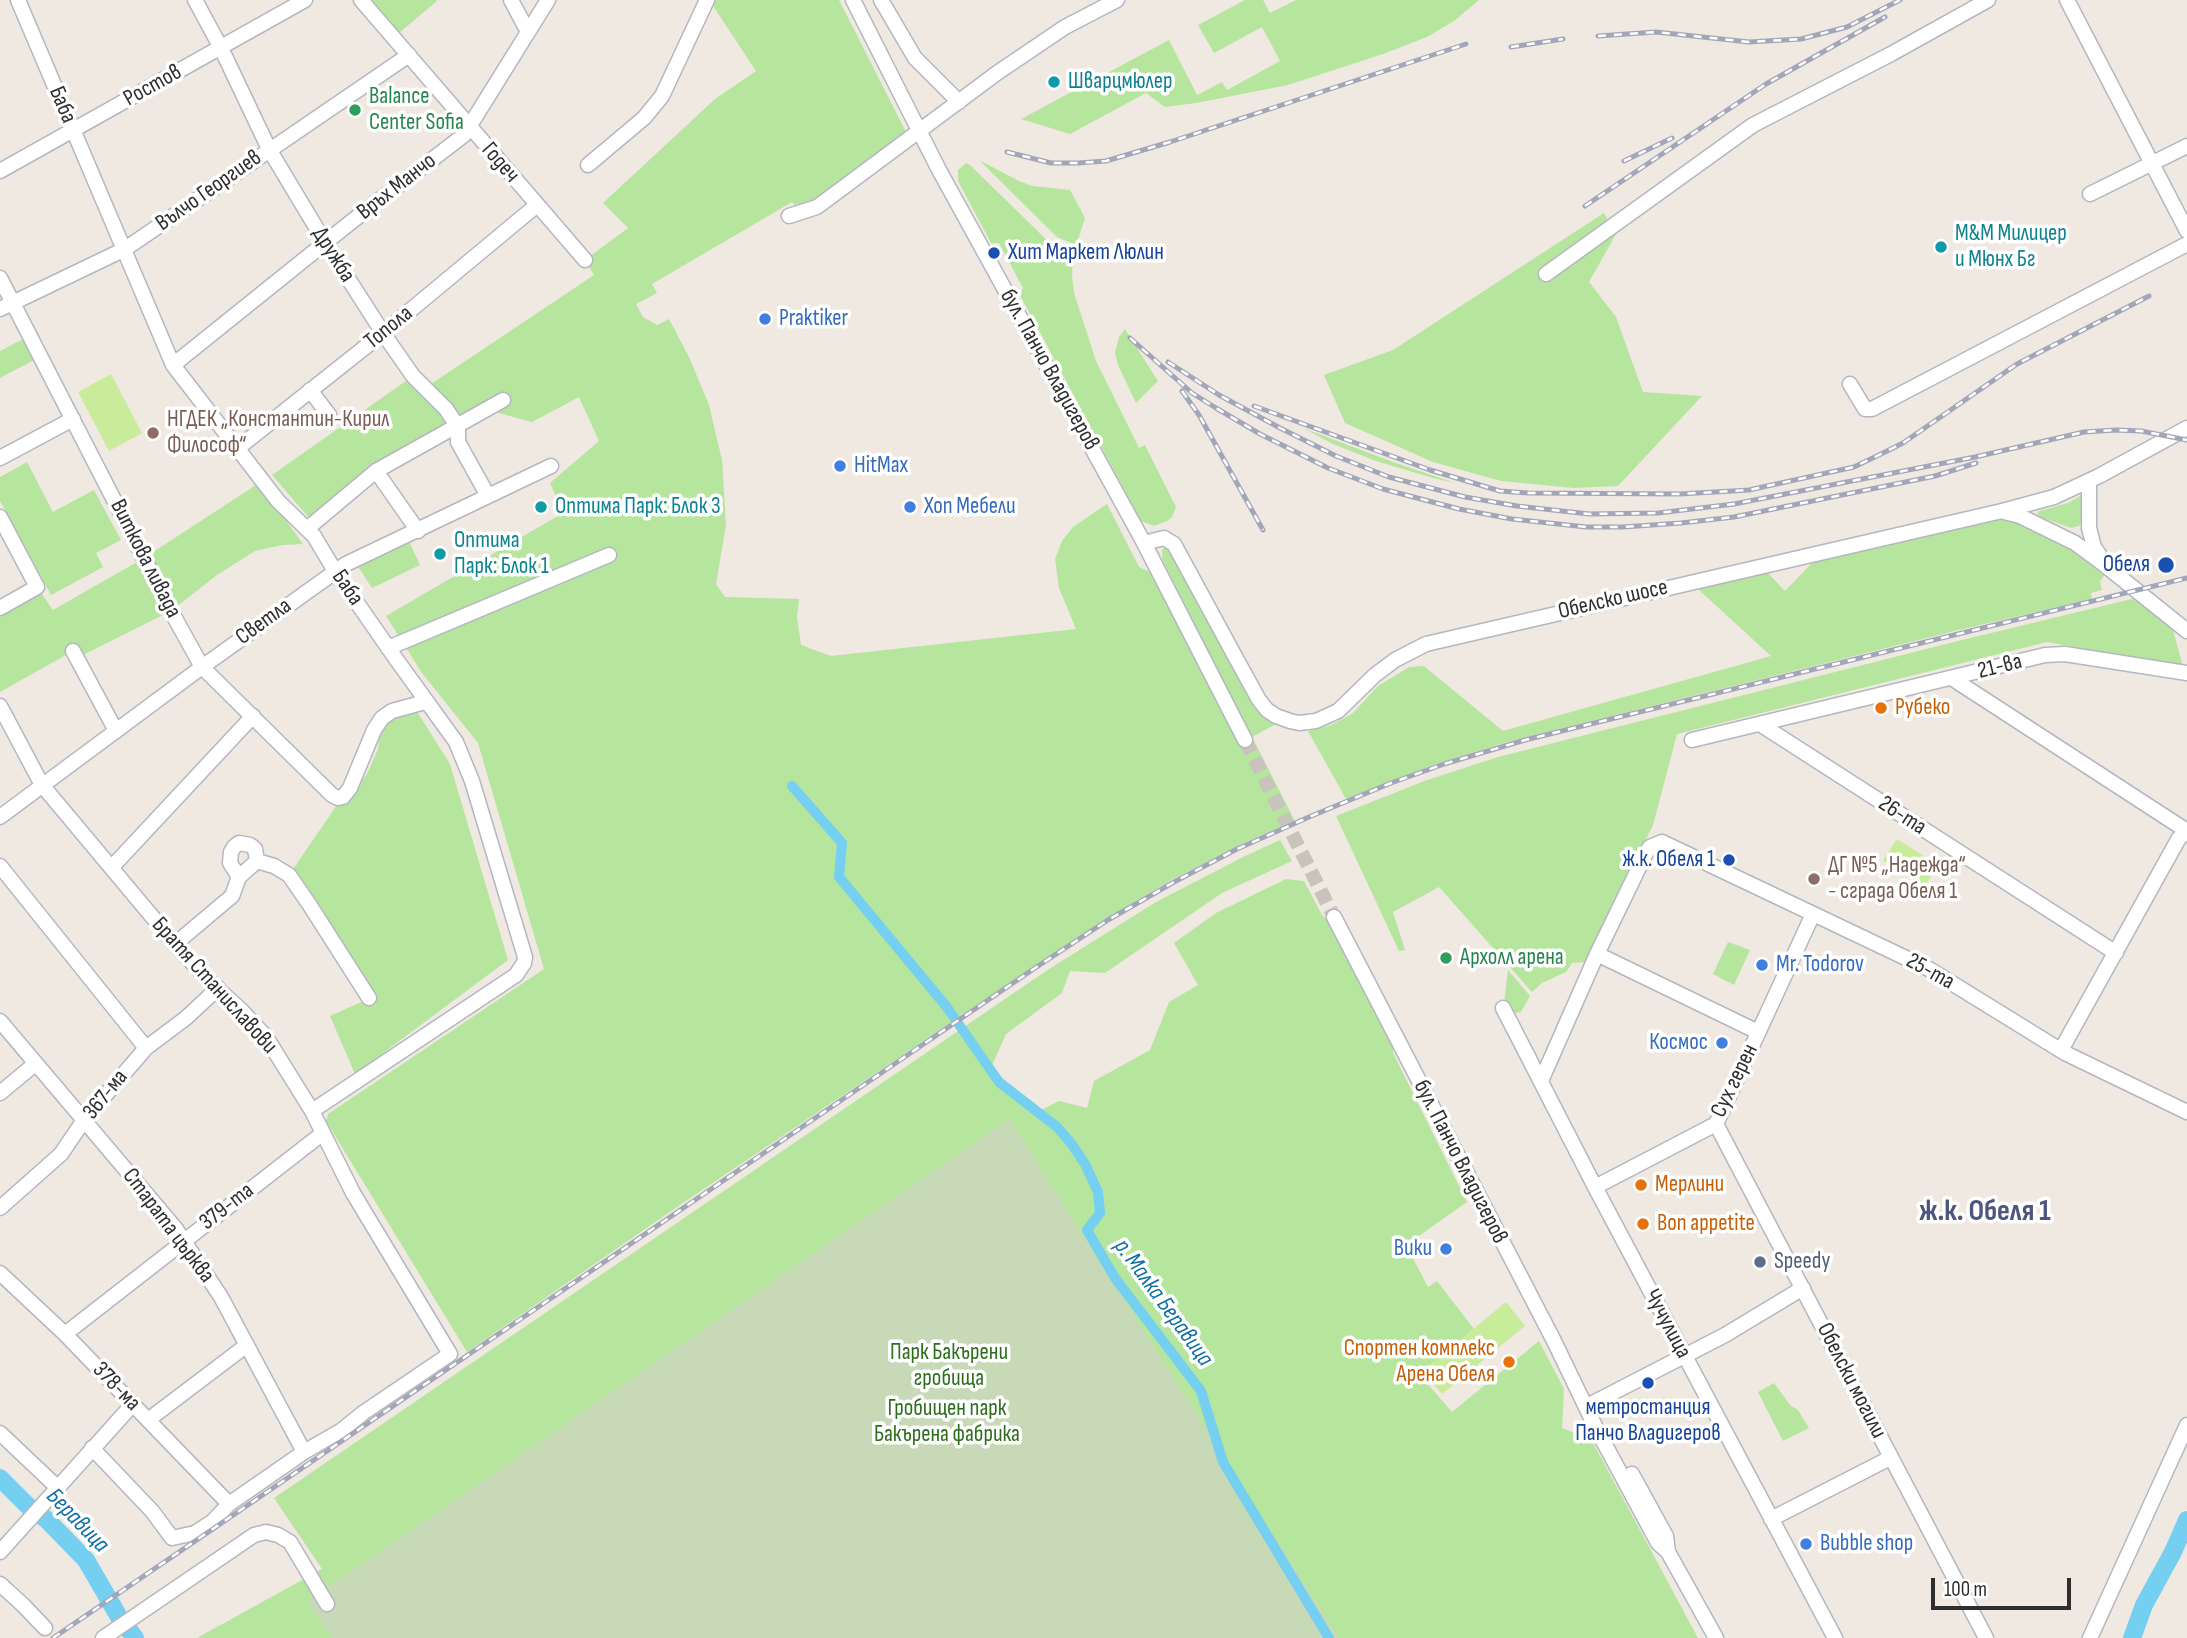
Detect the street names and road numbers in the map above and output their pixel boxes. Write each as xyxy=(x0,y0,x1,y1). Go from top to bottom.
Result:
street label: Ростов xyxy=(119,59,187,113)
street label: Баба xyxy=(42,83,82,127)
street label: Годеч xyxy=(475,137,525,189)
street label: Вълчо Георгиев xyxy=(151,144,267,238)
street label: Връх Манчо xyxy=(352,148,442,226)
street label: Дружба xyxy=(305,222,361,288)
street label: бул. Панчо Владигеров xyxy=(993,285,1105,455)
street label: Топола xyxy=(359,300,419,356)
street label: Виткова ливада xyxy=(103,495,187,623)
street label: Баба xyxy=(325,565,369,611)
street label: Обелско шосе xyxy=(1556,574,1670,626)
street label: Светла xyxy=(231,593,297,651)
street label: 21-ва xyxy=(1975,648,2025,686)
street label: 26-та xyxy=(1873,790,1931,842)
street label: Братя Станиславови xyxy=(145,912,283,1060)
street label: 25-та xyxy=(1901,948,1959,996)
street label: Сух герен xyxy=(1705,1040,1765,1122)
street label: 367-ма xyxy=(78,1064,134,1126)
street label: бул. Панчо Владигеров xyxy=(1407,1076,1513,1248)
street label: Старата църква xyxy=(116,1163,220,1289)
street label: 379-та xyxy=(194,1177,260,1237)
street label: Чучулица xyxy=(1637,1285,1697,1363)
street label: Обелски могили xyxy=(1810,1319,1892,1443)
street label: 378-ма xyxy=(86,1357,146,1417)

